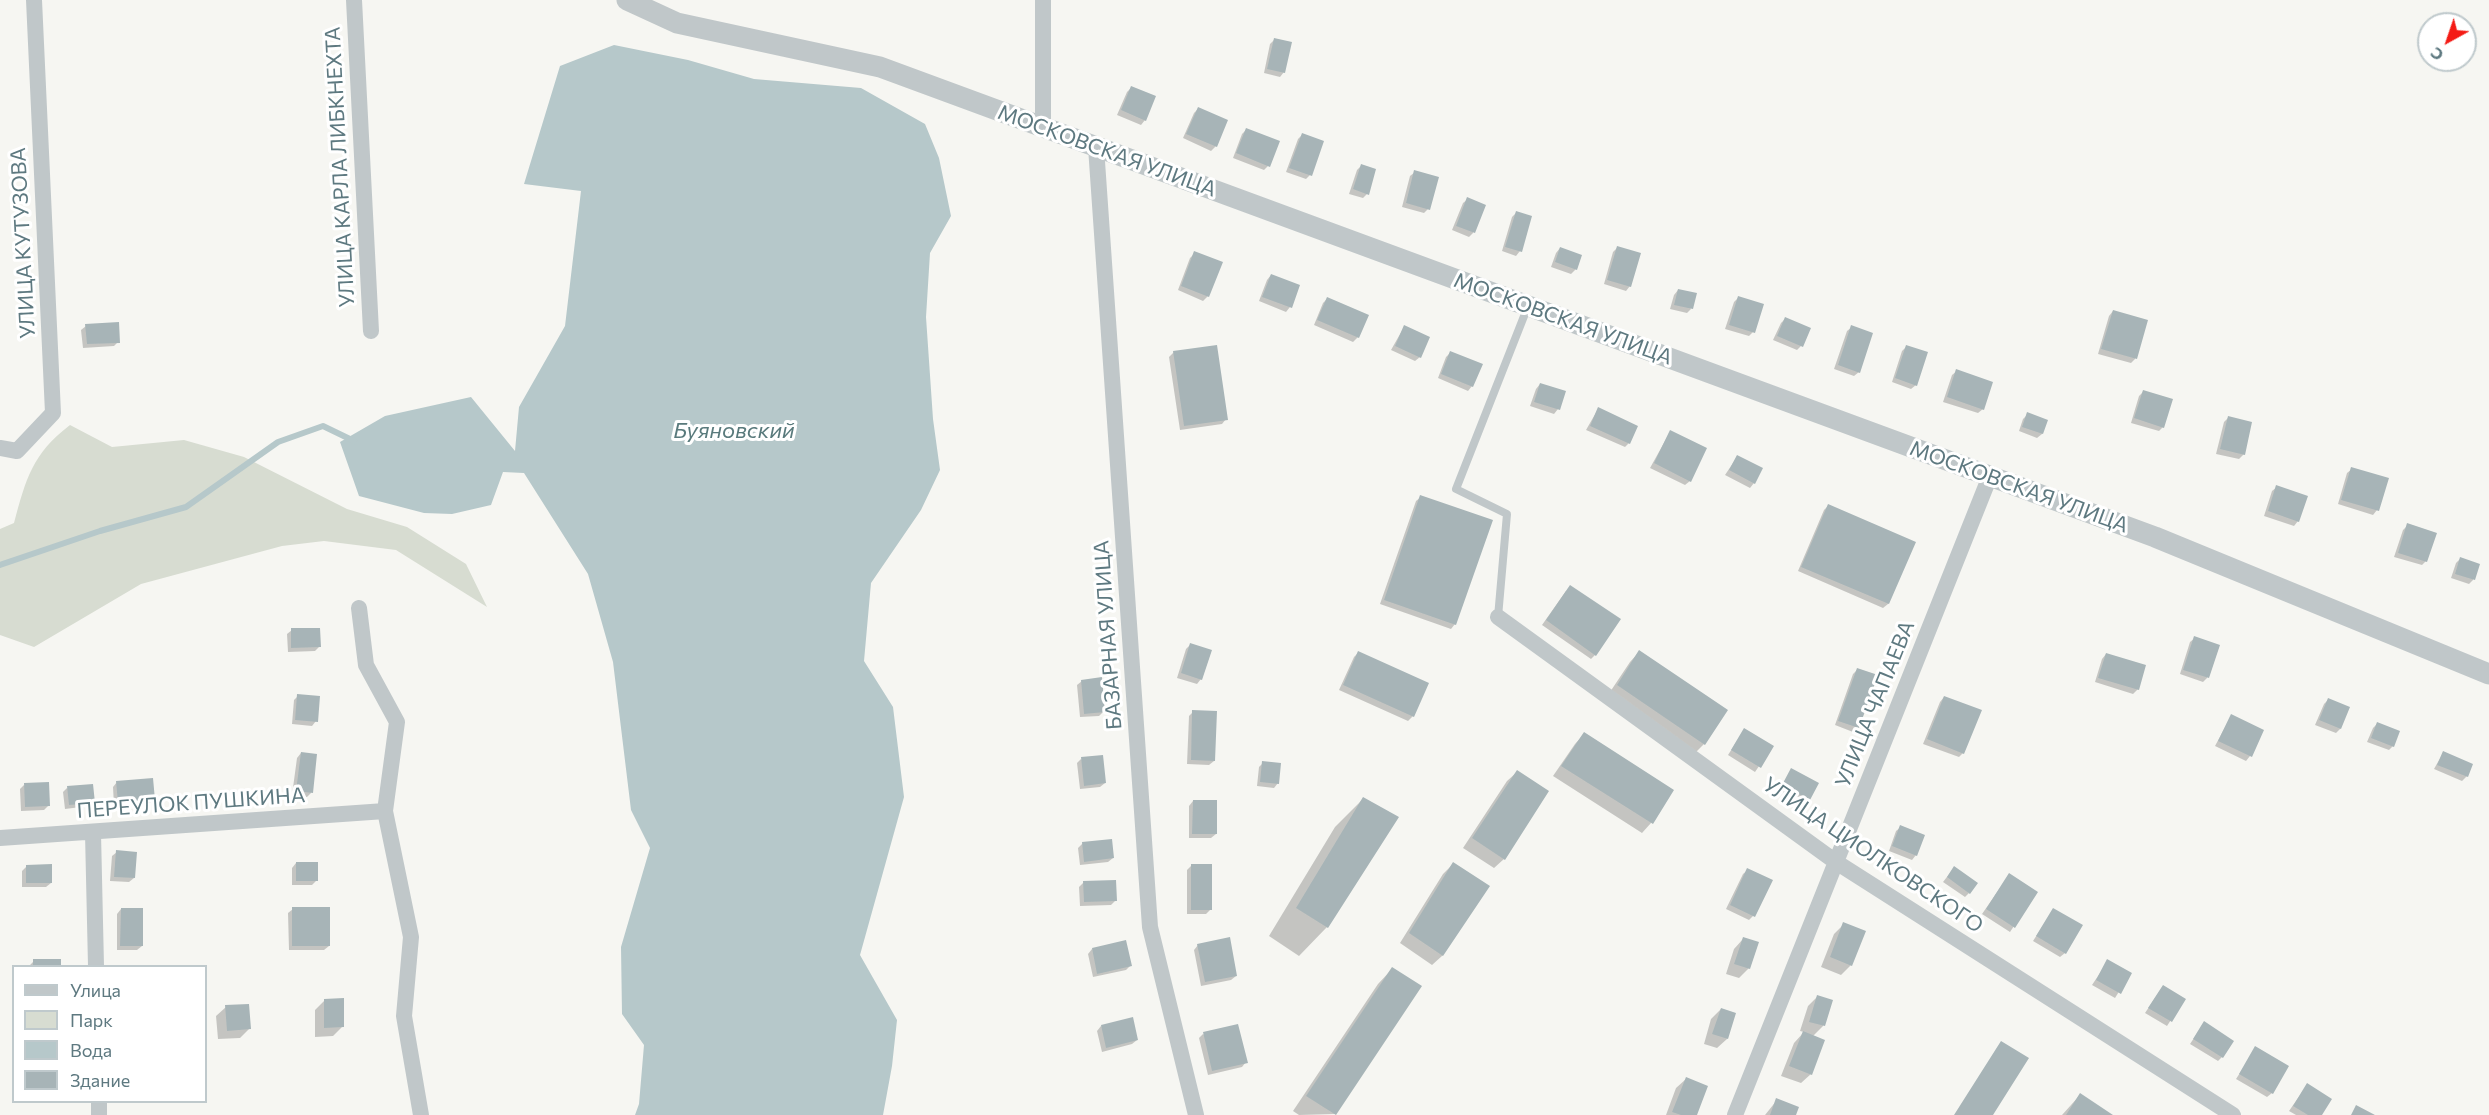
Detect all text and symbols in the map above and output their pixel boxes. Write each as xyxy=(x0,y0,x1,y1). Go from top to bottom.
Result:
north arrow xyxy=(2417,12,2477,72)
street label: УЛИЦА КАРЛА ЛИБКНЕХТА xyxy=(320,26,360,308)
text: С xyxy=(2426,44,2447,65)
street label: МОСКОВСКАЯ УЛИЦА xyxy=(994,100,1220,202)
street label: УЛИЦА КУТУЗОВА xyxy=(5,147,41,339)
street label: МОСКОВСКАЯ УЛИЦА xyxy=(1450,268,1676,370)
water label: Буяновский xyxy=(673,418,795,444)
street label: МОСКОВСКАЯ УЛИЦА xyxy=(1906,436,2132,538)
street label: БАЗАРНАЯ УЛИЦА xyxy=(1089,539,1127,731)
street label: УЛИЦА ЧАПАЕВА xyxy=(1830,617,1920,791)
street label: УЛИЦА ЦИОЛКОВСКОГО xyxy=(1758,772,1988,938)
street label: ПЕРЕУЛОК ПУШКИНА xyxy=(76,782,306,824)
legend xyxy=(12,965,207,1103)
text: Улица xyxy=(70,979,121,1001)
text: Парк xyxy=(70,1009,113,1031)
text: Вода xyxy=(70,1039,112,1061)
text: Здание xyxy=(70,1069,130,1091)

